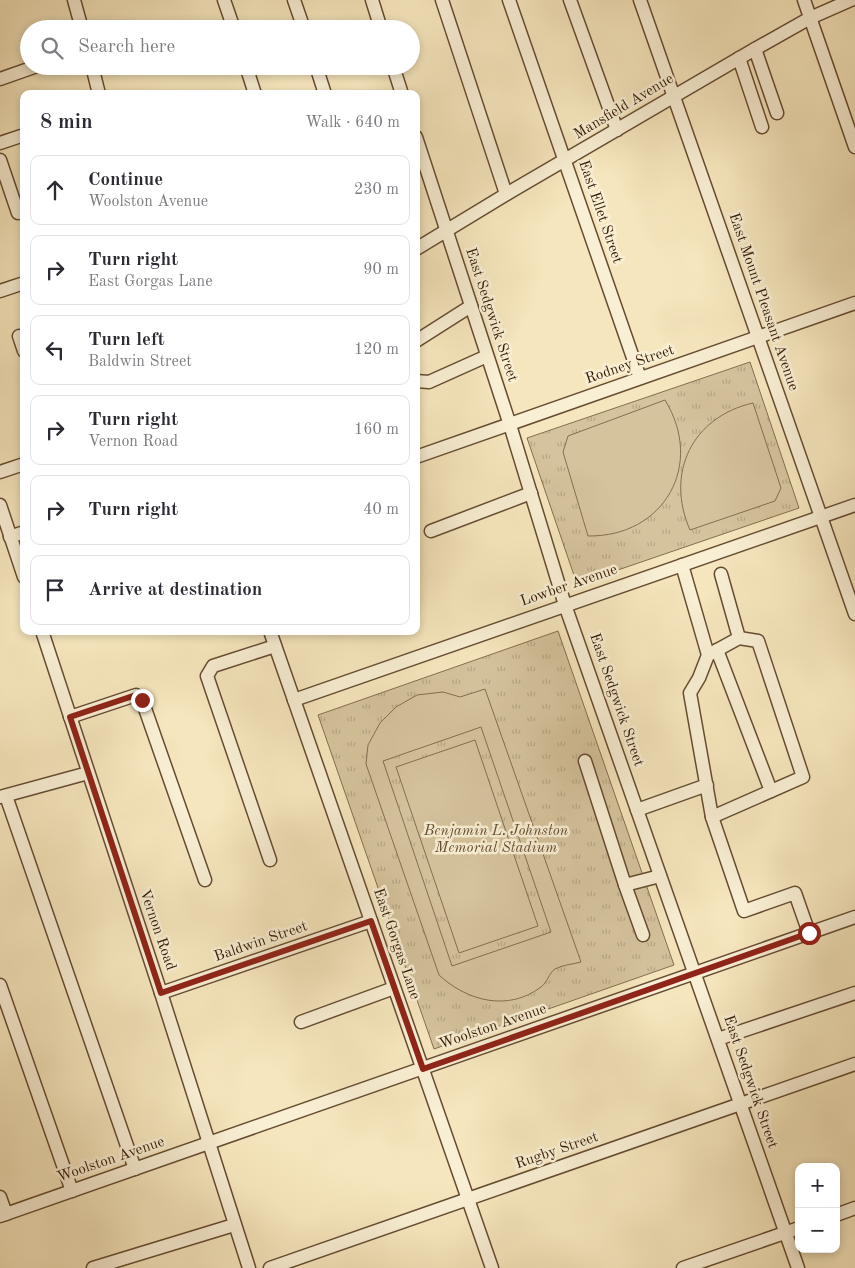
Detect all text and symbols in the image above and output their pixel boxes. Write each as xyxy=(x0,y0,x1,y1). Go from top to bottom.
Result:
search box xyxy=(20,20,420,75)
icon: search xyxy=(38,34,66,62)
text: Search here xyxy=(78,38,175,57)
street label: Mansfield Avenue xyxy=(572,71,676,143)
text: 8 min xyxy=(40,112,93,133)
text: Walk · 640 m xyxy=(305,115,400,131)
street label: East Ellet Street xyxy=(575,158,625,266)
text: Continue xyxy=(88,171,163,190)
icon: ahead xyxy=(41,176,69,204)
text: 230 m xyxy=(354,182,399,198)
text: Woolston Avenue xyxy=(88,194,208,210)
street label: East Mount Pleasant Avenue xyxy=(725,211,801,393)
street label: East Sedgwick Street xyxy=(462,246,520,384)
text: Turn right xyxy=(88,251,178,270)
icon: right xyxy=(41,256,69,284)
text: 90 m xyxy=(363,262,399,278)
text: East Gorgas Lane xyxy=(88,274,213,290)
text: Turn left xyxy=(88,331,165,350)
icon: left xyxy=(41,336,69,364)
text: 120 m xyxy=(354,342,399,358)
street label: Rodney Street xyxy=(584,343,676,387)
text: Baldwin Street xyxy=(88,354,192,370)
text: Turn right xyxy=(88,411,178,430)
icon: right xyxy=(41,416,69,444)
text: 160 m xyxy=(354,422,399,438)
text: Vernon Road xyxy=(88,434,178,450)
icon: right xyxy=(41,496,69,524)
text: Turn right xyxy=(88,501,178,520)
text: 40 m xyxy=(363,502,399,518)
street label: Lowber Avenue xyxy=(519,562,619,610)
icon: arrive xyxy=(41,576,69,604)
text: Arrive at destination xyxy=(88,581,262,600)
street label: East Sedgwick Street xyxy=(586,631,646,769)
route end xyxy=(131,689,154,712)
park label: Benjamin L. Johnston Memorial Stadium xyxy=(423,824,569,856)
street label: East Gorgas Lane xyxy=(370,886,422,1002)
street label: Vernon Road xyxy=(136,888,178,973)
street label: Baldwin Street xyxy=(213,919,309,965)
route start xyxy=(798,922,821,945)
street label: Woolston Avenue xyxy=(437,1002,549,1052)
street label: East Sedgwick Street xyxy=(720,1013,780,1151)
street label: Rugby Street xyxy=(514,1130,600,1172)
street label: Woolston Avenue xyxy=(55,1135,167,1185)
map controls xyxy=(795,1163,840,1253)
button: + xyxy=(795,1163,840,1208)
button: − xyxy=(795,1208,840,1253)

